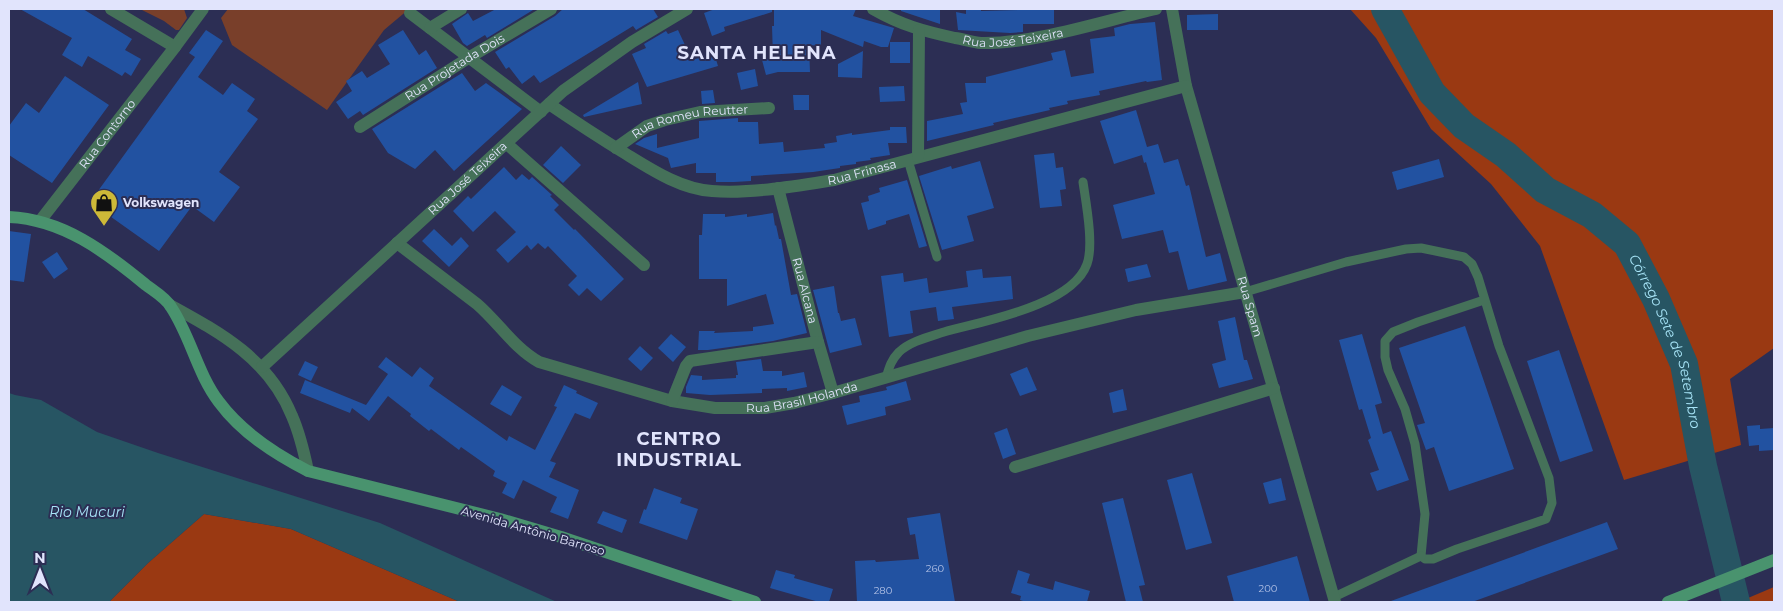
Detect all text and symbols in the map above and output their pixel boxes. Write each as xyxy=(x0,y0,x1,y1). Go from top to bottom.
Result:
street label: Rua José Teixeira xyxy=(961,24,1065,50)
street label: Rua Projetada Dois xyxy=(402,30,507,104)
district label: SANTA HELENA xyxy=(677,42,837,64)
street label: Rua Contorno xyxy=(76,96,139,171)
street label: Rua Romeu Reutter xyxy=(629,101,749,142)
street label: Rua José Teixeira xyxy=(425,138,510,218)
street label: Rua Frinasa xyxy=(826,156,898,188)
shop icon: Volkswagen xyxy=(89,188,119,227)
place label: Volkswagen xyxy=(122,195,199,210)
water label: Córrego Sete de Setembro xyxy=(1625,251,1705,430)
street label: Rua Alcana xyxy=(789,256,821,325)
street label: Rua Spam xyxy=(1234,275,1266,339)
street label: Rua Brasil Holanda xyxy=(746,378,859,415)
district label: CENTRO INDUSTRIAL xyxy=(616,428,742,471)
water label: Rio Mucuri xyxy=(49,503,125,521)
street label: Avenida Antônio Barroso xyxy=(460,503,607,558)
north arrow xyxy=(15,546,65,596)
text: N xyxy=(34,549,46,567)
house number: 260 xyxy=(926,562,945,575)
house number: 200 xyxy=(1259,582,1278,595)
house number: 280 xyxy=(874,584,893,597)

